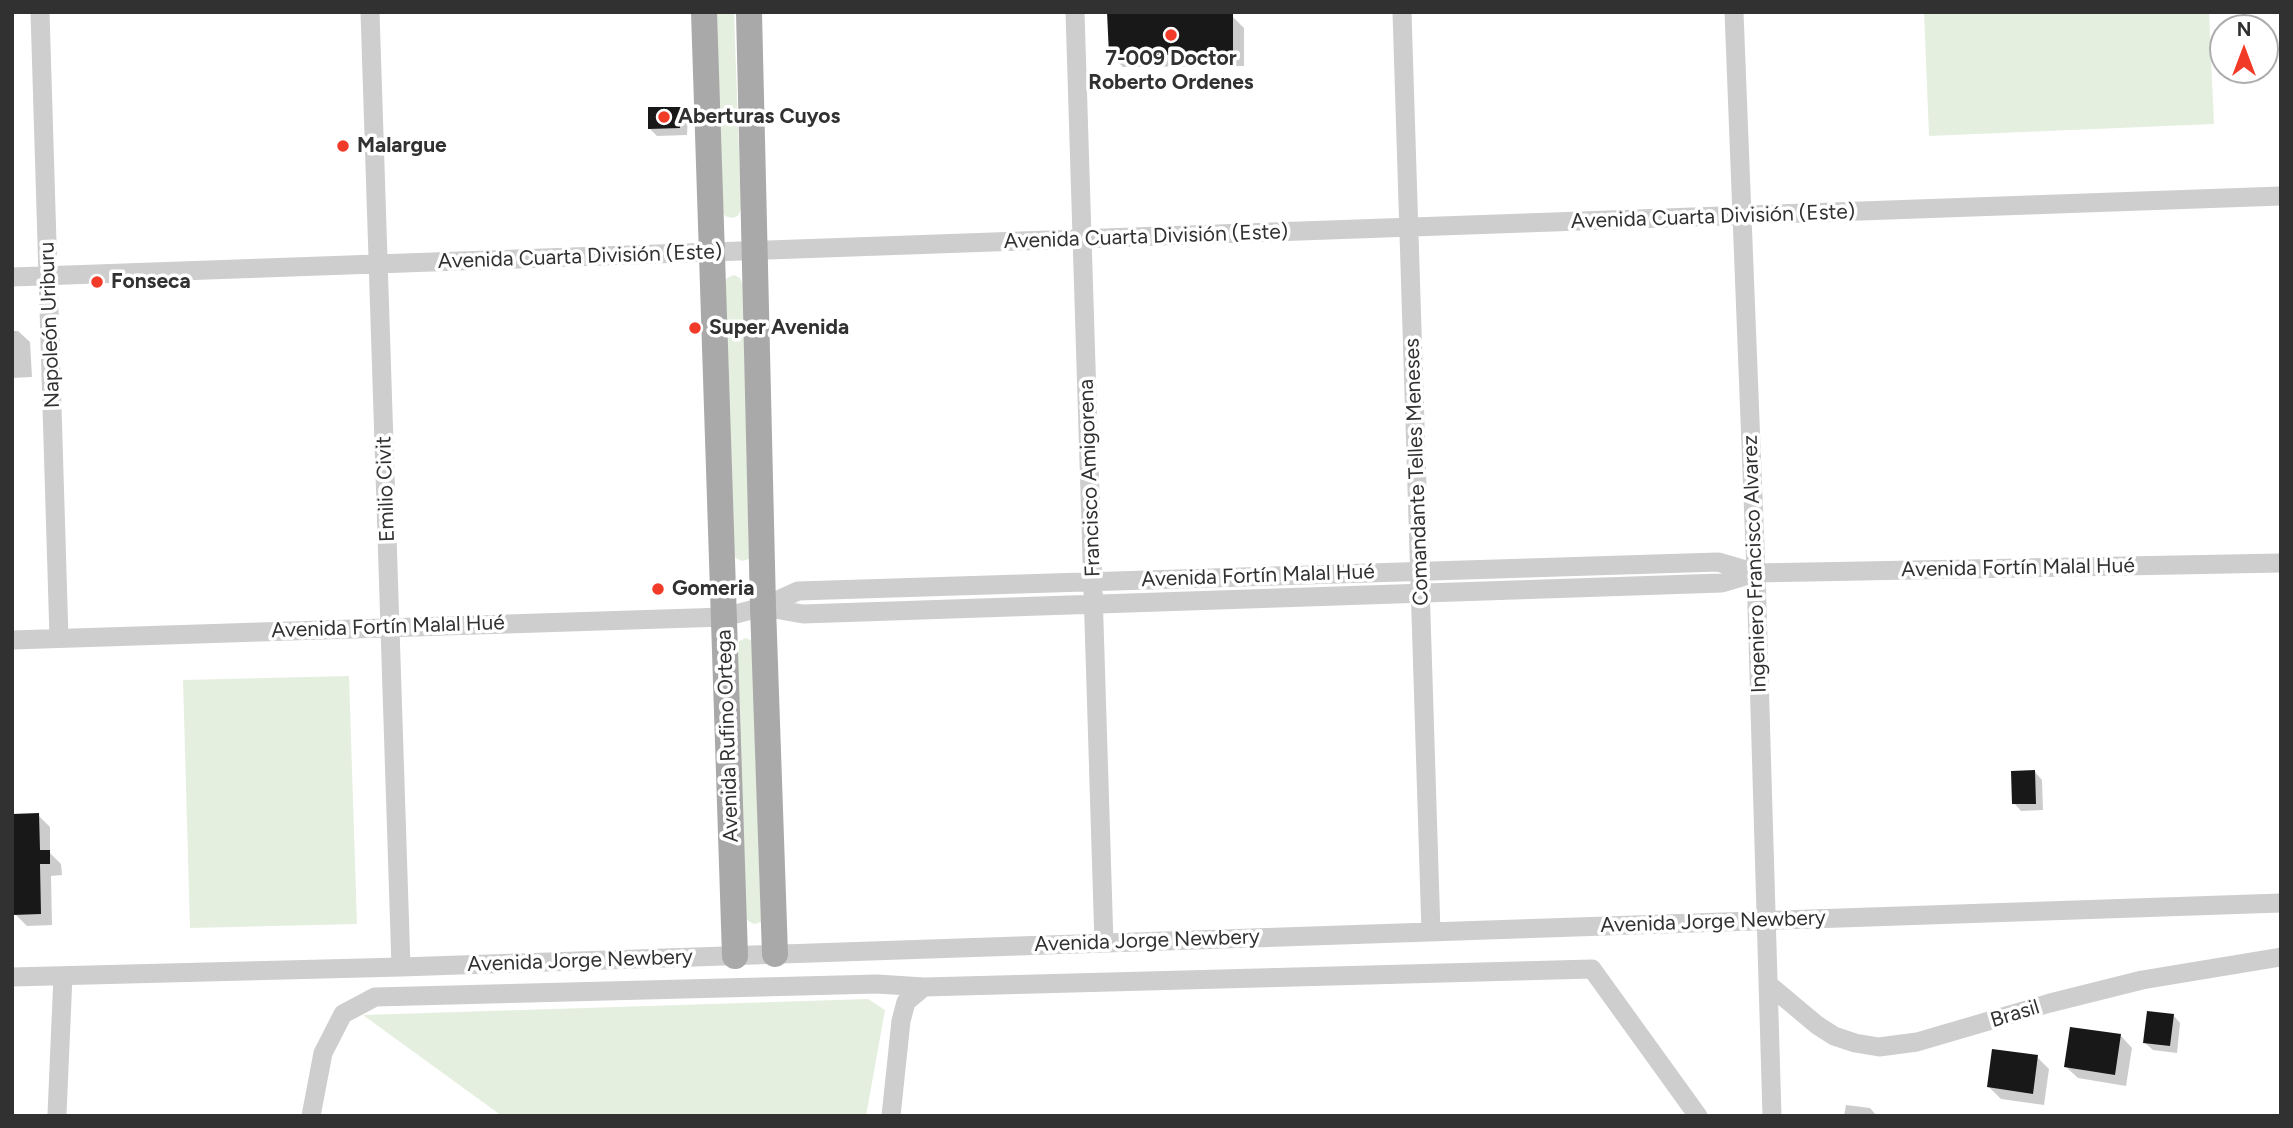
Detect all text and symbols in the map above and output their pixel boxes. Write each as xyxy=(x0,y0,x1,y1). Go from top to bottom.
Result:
north arrow xyxy=(2209,14,2279,84)
text: N xyxy=(2237,18,2251,41)
marker: 7-009 Doctor Roberto Ordenes xyxy=(1163,27,1179,43)
place label: 7-009 Doctor Roberto Ordenes xyxy=(1088,46,1254,96)
place label: Aberturas Cuyos xyxy=(678,104,840,130)
marker: Aberturas Cuyos xyxy=(656,109,672,125)
place label: Malargue xyxy=(357,133,447,159)
marker: Malargue xyxy=(335,138,351,154)
street label: Avenida Cuarta División (Este) xyxy=(1570,199,1856,235)
street label: Avenida Cuarta División (Este) xyxy=(1003,219,1289,255)
street label: Avenida Cuarta División (Este) xyxy=(437,239,723,275)
street label: Napoleón Uriburu xyxy=(35,241,65,409)
place label: Fonseca xyxy=(111,269,191,295)
marker: Fonseca xyxy=(89,274,105,290)
place label: Super Avenida xyxy=(709,315,849,341)
marker: Super Avenida xyxy=(687,320,703,336)
street label: Comandante Telles Meneses xyxy=(1400,338,1434,606)
street label: Francisco Amigorena xyxy=(1074,379,1106,577)
street label: Ingeniero Francisco Alvarez xyxy=(1738,434,1772,694)
street label: Emilio Civit xyxy=(372,436,400,542)
street label: Avenida Fortín Malal Hué xyxy=(1901,553,2135,583)
street label: Avenida Fortín Malal Hué xyxy=(1141,559,1375,593)
place label: Gomeria xyxy=(672,576,754,602)
marker: Gomeria xyxy=(650,581,666,597)
street label: Avenida Fortín Malal Hué xyxy=(271,610,505,644)
street label: Avenida Rufino Ortega xyxy=(712,629,744,843)
street label: Avenida Jorge Newbery xyxy=(1600,905,1826,939)
street label: Avenida Jorge Newbery xyxy=(1034,924,1260,958)
street label: Avenida Jorge Newbery xyxy=(467,944,693,978)
street label: Brasil xyxy=(1987,995,2043,1033)

